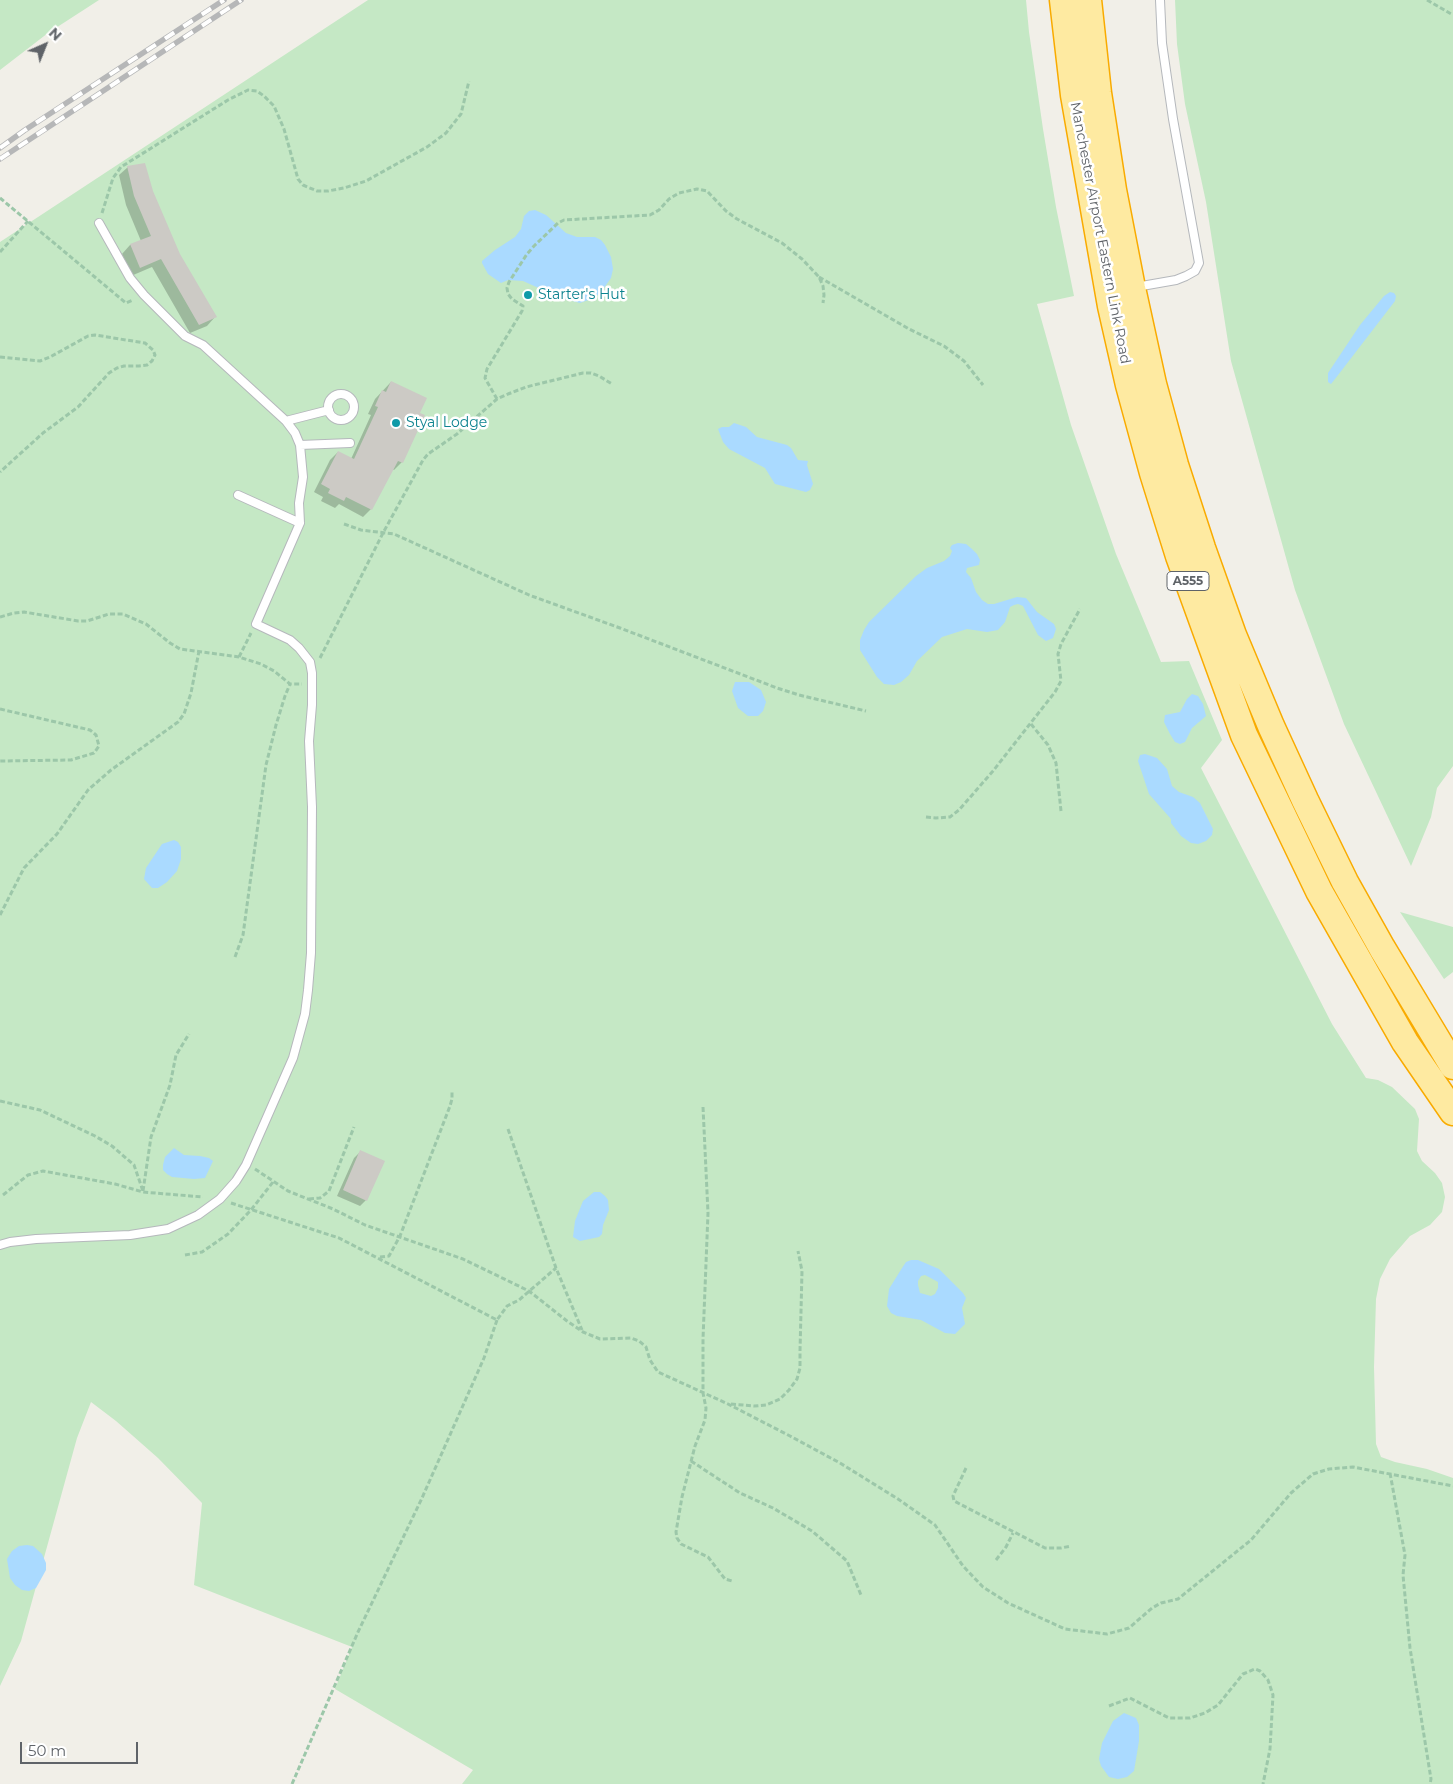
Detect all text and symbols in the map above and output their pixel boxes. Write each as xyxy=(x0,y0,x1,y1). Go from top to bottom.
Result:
north arrow xyxy=(20,20,70,70)
text: N xyxy=(45,24,66,45)
street label: Manchester Airport Eastern Link Road xyxy=(1066,101,1134,365)
place label: Starter's Hut xyxy=(538,287,625,303)
marker: Starter's Hut xyxy=(522,289,534,301)
place label: Styal Lodge xyxy=(406,415,487,431)
marker: Styal Lodge xyxy=(390,417,402,429)
road number: A555 xyxy=(1167,572,1209,590)
scale bar xyxy=(22,1732,140,1764)
text: 50 m xyxy=(28,1741,66,1760)

